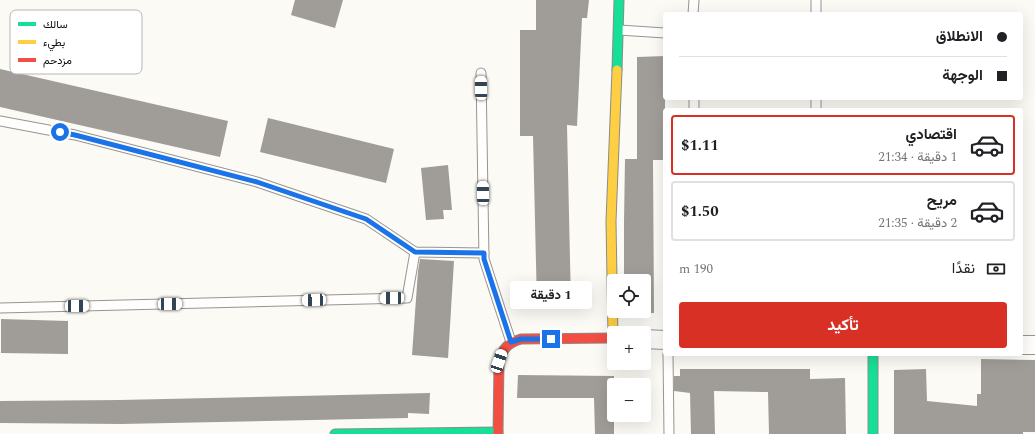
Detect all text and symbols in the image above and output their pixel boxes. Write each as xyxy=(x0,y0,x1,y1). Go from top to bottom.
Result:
legend xyxy=(10,10,142,74)
text: سالك xyxy=(43,16,68,33)
text: الانطلاق xyxy=(936,25,983,48)
text: بطيء xyxy=(43,34,65,52)
text: مزدحم xyxy=(43,52,72,69)
text: الوجهة xyxy=(942,64,983,87)
car xyxy=(475,76,487,100)
route start xyxy=(51,123,69,141)
text: اقتصادي xyxy=(905,123,957,146)
icon: car xyxy=(969,127,1005,163)
text: $1.11 xyxy=(681,134,719,157)
text: 1 دقيقة · 21:34 xyxy=(878,147,957,167)
car xyxy=(477,181,489,205)
text: مريح xyxy=(927,189,957,212)
icon: car xyxy=(969,193,1005,229)
text: $1.50 xyxy=(681,200,719,223)
text: 2 دقيقة · 21:35 xyxy=(878,213,957,233)
text: نقدًا xyxy=(952,257,975,280)
icon: cash xyxy=(985,258,1007,280)
text: 190 m xyxy=(679,259,713,279)
map controls xyxy=(607,274,651,422)
button: locate xyxy=(607,274,651,318)
callout: 1 دقيقة xyxy=(510,281,592,309)
text: 1 دقيقة xyxy=(530,285,572,305)
car xyxy=(380,292,404,304)
car xyxy=(302,294,326,306)
car xyxy=(158,298,182,310)
car xyxy=(65,300,89,312)
button: تأكيد xyxy=(679,302,1007,348)
button: + xyxy=(607,326,651,370)
route end xyxy=(542,330,560,348)
car xyxy=(489,348,509,374)
button: − xyxy=(607,378,651,422)

